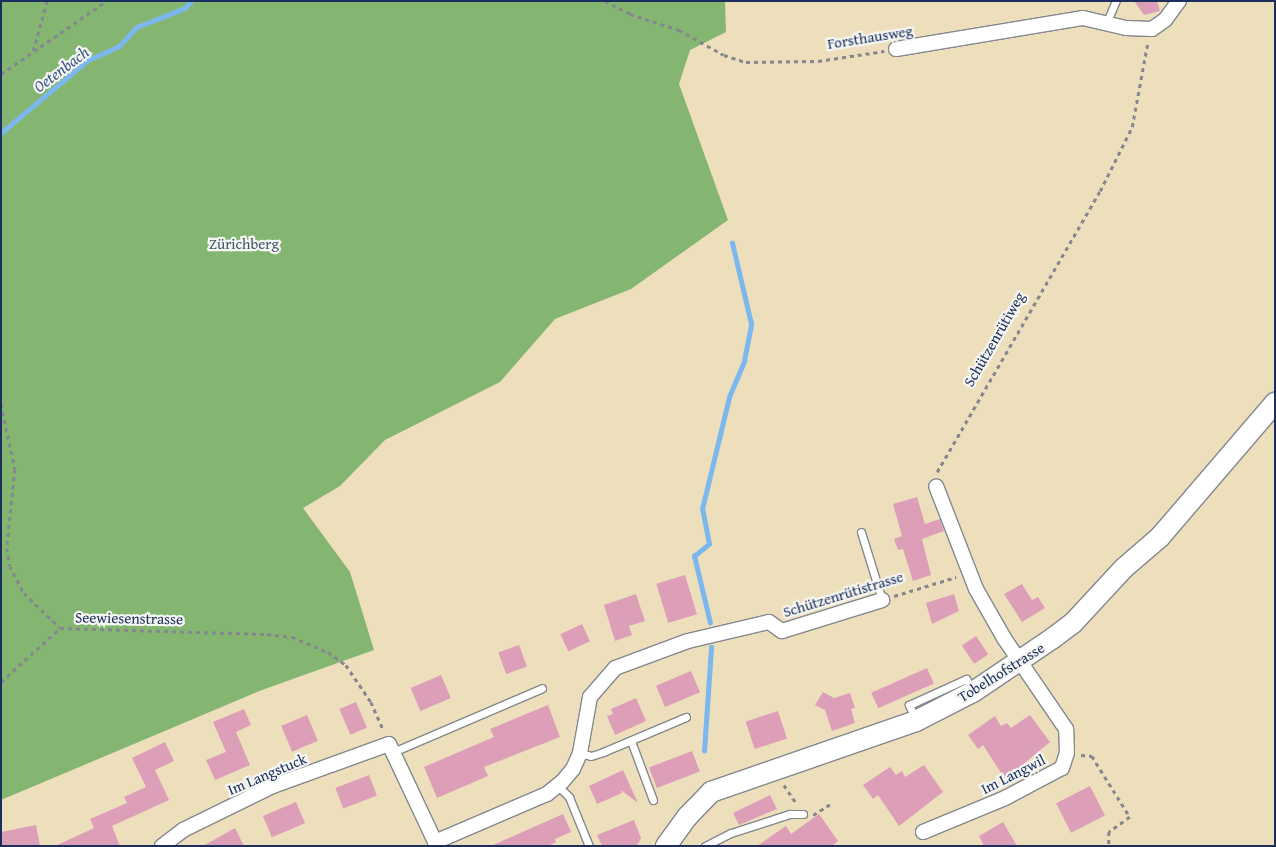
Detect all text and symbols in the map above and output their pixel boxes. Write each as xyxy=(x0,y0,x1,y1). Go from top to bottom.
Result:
street label: Forsthausweg xyxy=(826,21,914,53)
water label: Oetenbach xyxy=(30,42,92,96)
park label: Zürichberg xyxy=(209,235,279,253)
street label: Schützenrütiweg xyxy=(960,288,1028,390)
street label: Schützenrütistrasse xyxy=(781,567,905,621)
street label: Seewiesenstrasse xyxy=(75,608,183,628)
street label: Tobelhofstrasse xyxy=(954,638,1048,706)
street label: Im Langstuck xyxy=(225,749,309,799)
street label: Im Langwil xyxy=(978,750,1048,798)

